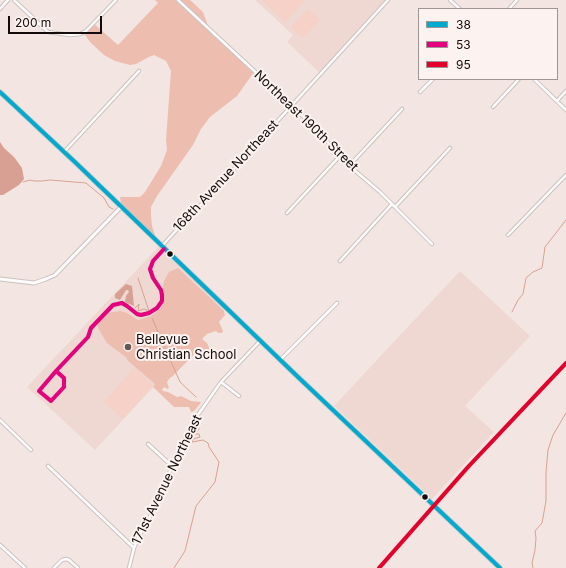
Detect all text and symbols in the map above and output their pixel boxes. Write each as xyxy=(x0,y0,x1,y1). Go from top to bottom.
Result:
scale bar xyxy=(10,8,104,34)
legend xyxy=(418,8,558,80)
text: 200 m xyxy=(15,15,51,30)
text: 38 xyxy=(456,17,471,32)
text: 53 xyxy=(456,37,471,52)
text: 95 xyxy=(456,57,471,72)
street label: Northeast 190th Street xyxy=(251,67,361,175)
street label: 168th Avenue Northeast xyxy=(170,117,282,235)
unlabelled marker xyxy=(165,249,175,259)
place label: Bellevue Christian School xyxy=(136,332,237,363)
marker: Bellevue Christian School xyxy=(123,342,133,352)
street label: 171st Avenue Northeast xyxy=(129,412,205,548)
unlabelled marker xyxy=(420,492,430,502)

